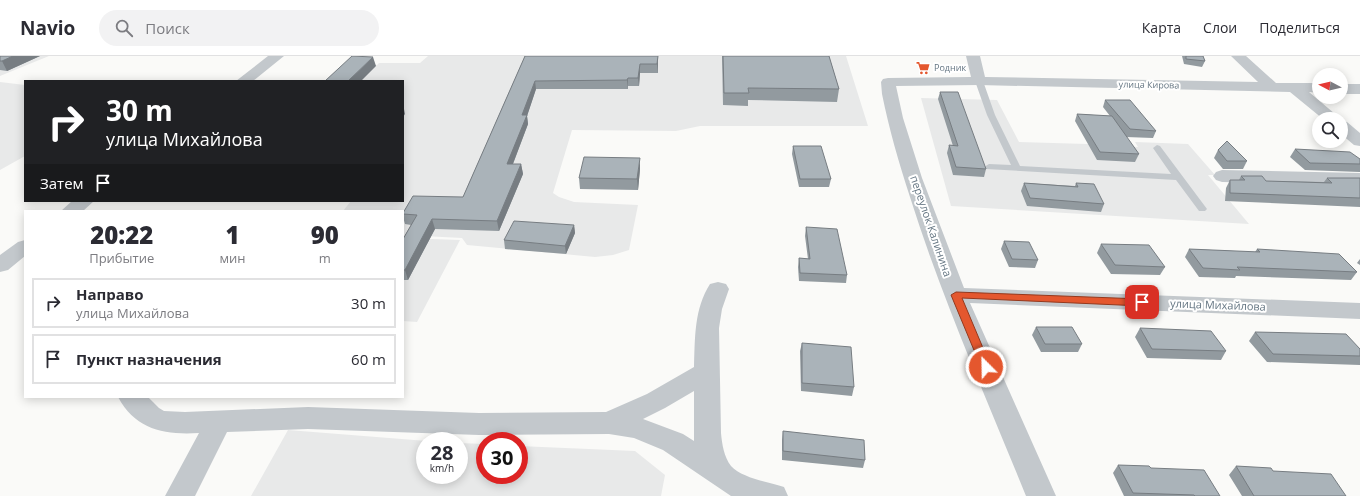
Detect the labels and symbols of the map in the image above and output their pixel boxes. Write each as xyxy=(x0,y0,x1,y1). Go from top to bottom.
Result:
supermarket icon: Родник xyxy=(915,60,931,76)
place label: Родник xyxy=(934,61,966,74)
north arrow xyxy=(1312,68,1348,104)
street label: улица Кирова xyxy=(1119,77,1179,92)
street label: переулок Калинина xyxy=(907,173,956,278)
pin xyxy=(1125,285,1159,319)
street label: улица Михайлова xyxy=(1170,295,1266,314)
position arrow xyxy=(965,346,1007,388)
speed limit sign: 30 xyxy=(476,432,528,484)

